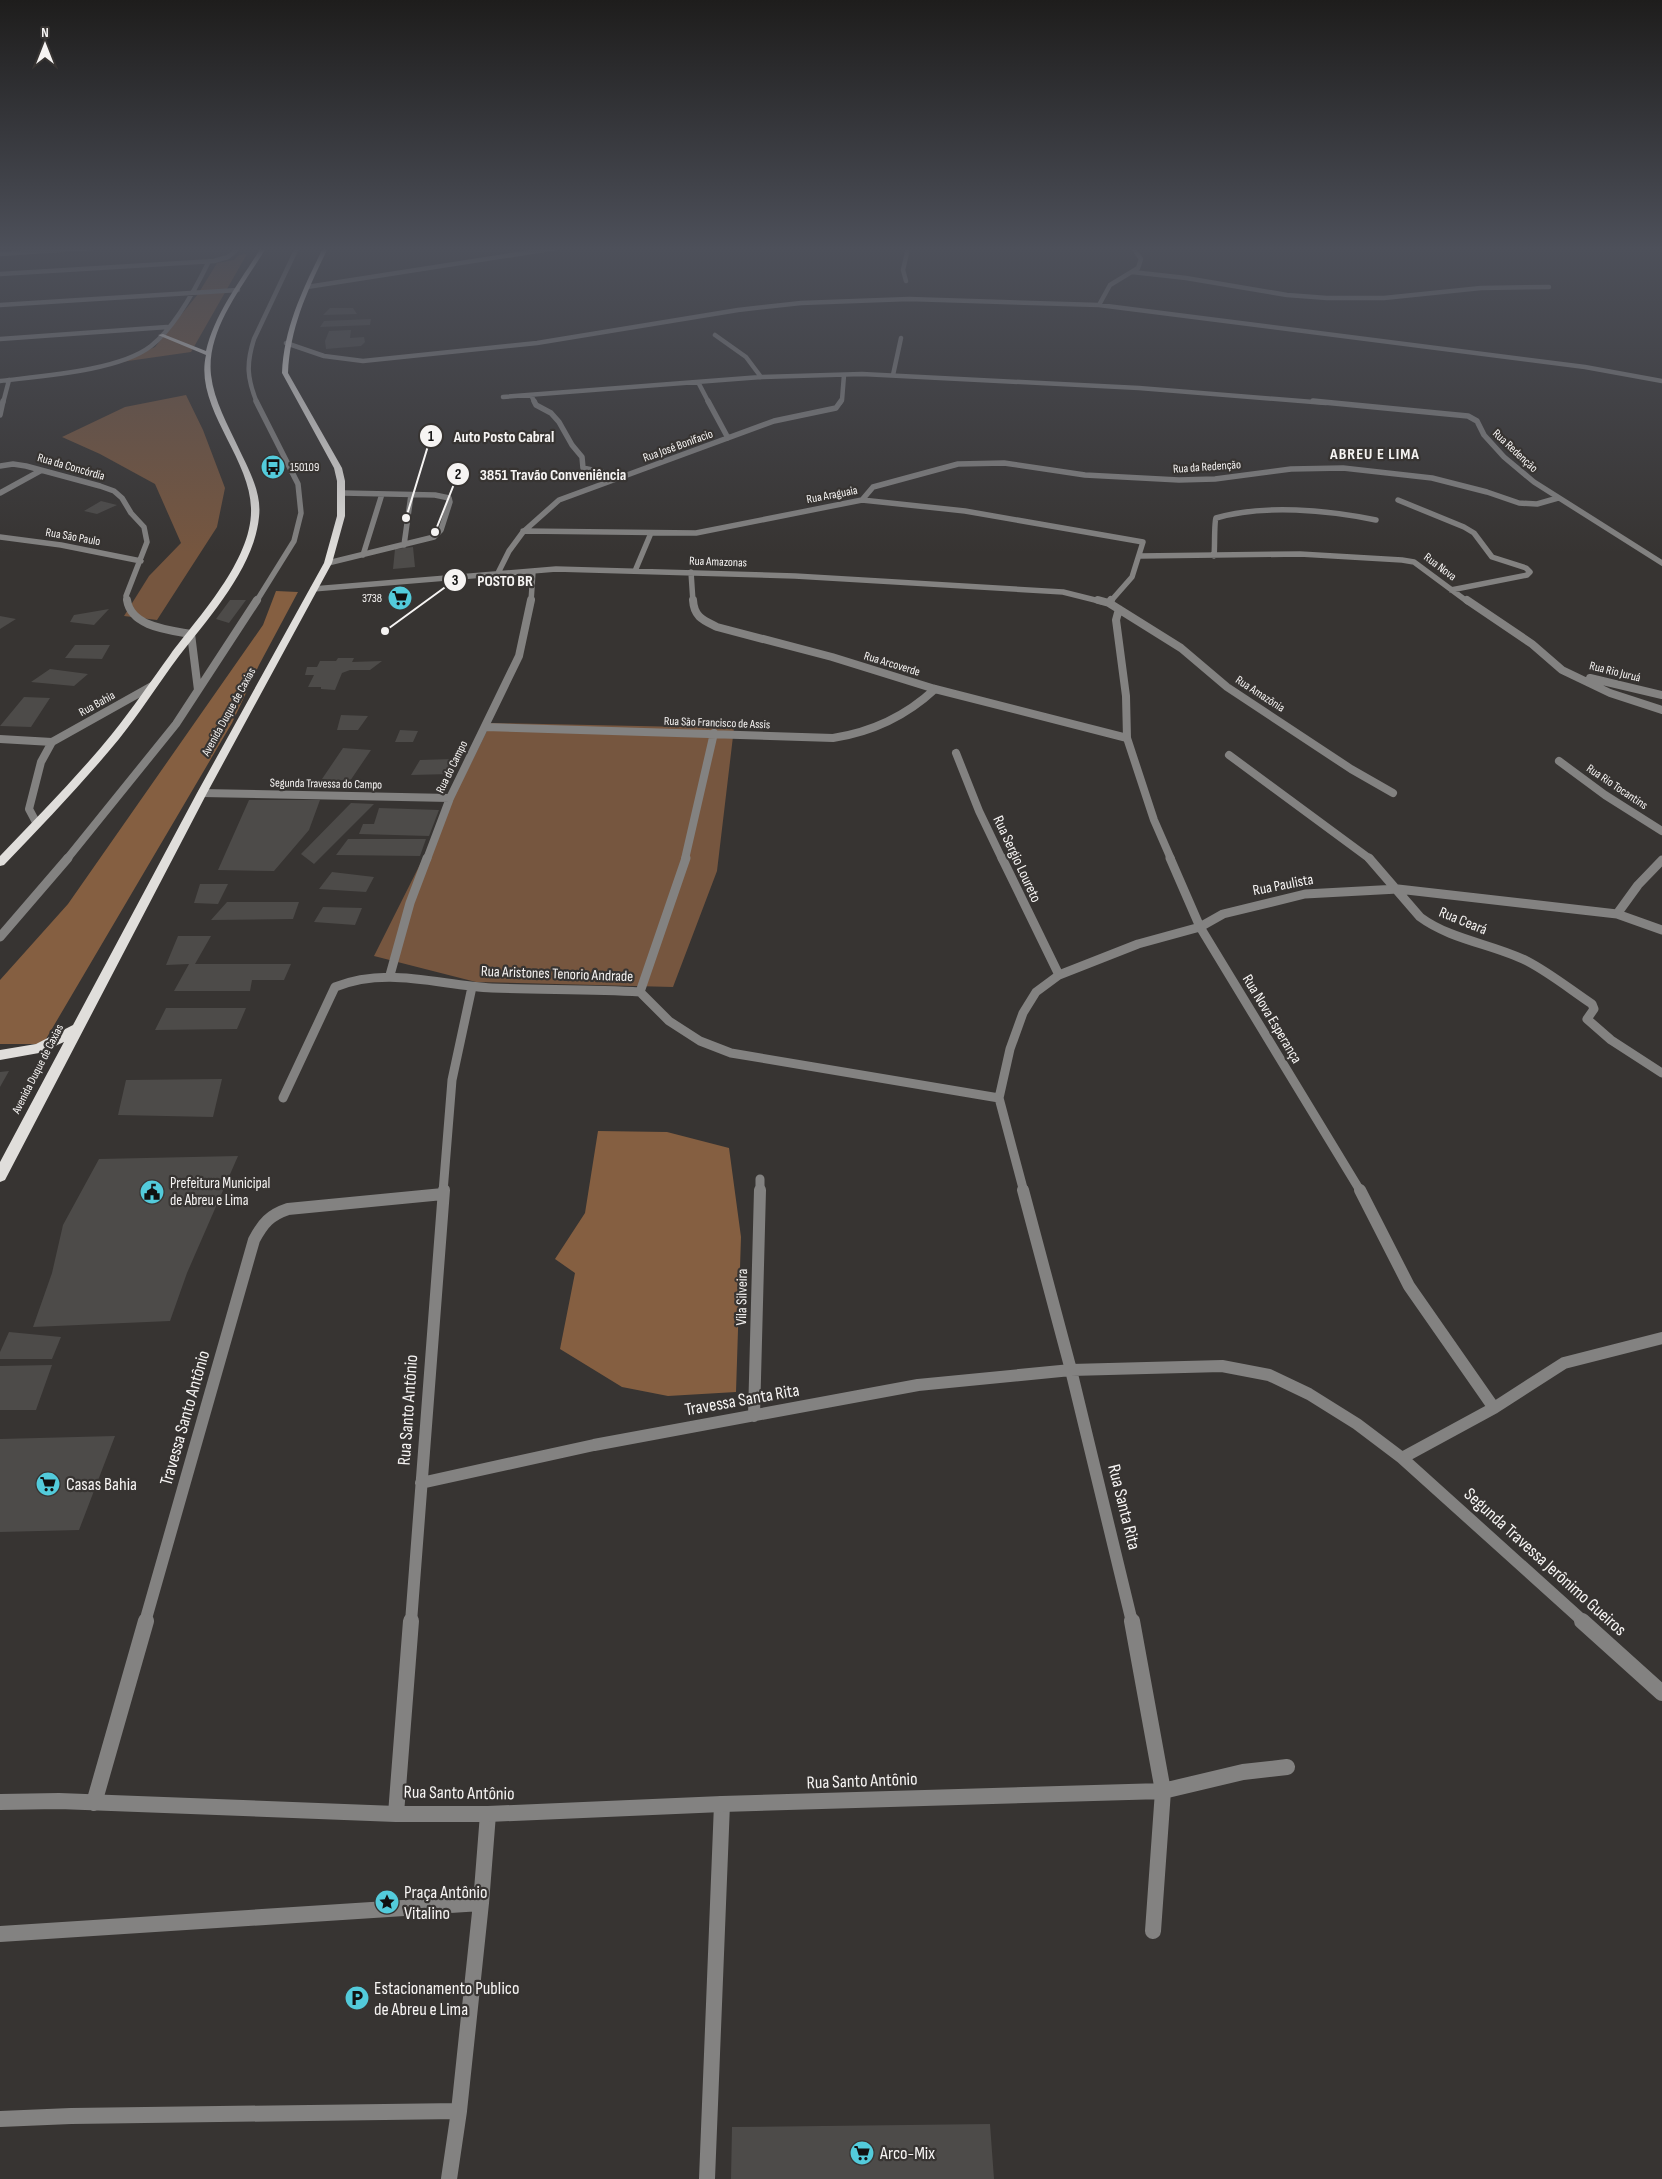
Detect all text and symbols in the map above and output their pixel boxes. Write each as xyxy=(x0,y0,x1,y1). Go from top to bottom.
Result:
north arrow xyxy=(20,20,70,70)
text: N xyxy=(41,24,49,41)
callout: Auto Posto Cabral xyxy=(419,421,564,452)
street label: Rua José Bonifacio xyxy=(641,426,715,466)
street label: Rua Redenção xyxy=(1489,426,1541,476)
text: 1 xyxy=(428,427,434,446)
text: Auto Posto Cabral xyxy=(453,428,554,447)
district label: ABREU E LIMA xyxy=(1329,445,1420,464)
street label: Rua da Concórdia xyxy=(36,450,107,484)
bus stop icon: 150109 xyxy=(260,454,286,480)
street label: Rua da Redenção xyxy=(1173,457,1241,477)
callout: 3851 Travão Conveniência xyxy=(445,459,637,490)
place label: 150109 xyxy=(290,460,319,475)
text: 2 xyxy=(455,465,461,484)
text: 3851 Travão Conveniência xyxy=(480,466,626,485)
street label: Rua Araguaia xyxy=(805,483,859,507)
street label: Rua São Paulo xyxy=(44,525,102,549)
street label: Rua Nova xyxy=(1421,550,1460,584)
street label: Rua Amazonas xyxy=(689,553,747,571)
callout: POSTO BR xyxy=(443,565,543,596)
text: 3 xyxy=(452,571,459,590)
text: POSTO BR xyxy=(477,572,533,591)
supermarket icon: 3738 xyxy=(387,585,413,611)
place label: 3738 xyxy=(362,591,382,606)
street label: Rua Arcoverde xyxy=(862,648,922,680)
street label: Rua Rio Juruá xyxy=(1588,658,1643,686)
street label: Avenida Duque de Caxias xyxy=(198,665,259,760)
street label: Rua Amazônia xyxy=(1232,672,1288,716)
street label: Rua Bahia xyxy=(76,688,118,720)
street label: Rua São Francisco de Assis xyxy=(664,714,770,732)
street label: Rua do Campo xyxy=(433,738,471,796)
street label: Rua Rio Tocantins xyxy=(1584,761,1650,813)
street label: Segunda Travessa do Campo xyxy=(270,776,382,792)
street label: Rua Sergio Loureto xyxy=(989,813,1045,905)
street label: Rua Paulista xyxy=(1251,870,1315,900)
street label: Rua Ceará xyxy=(1436,903,1490,939)
street label: Rua Aristones Tenorio Andrade xyxy=(480,962,634,986)
street label: Rua Nova Esperança xyxy=(1238,971,1306,1067)
street label: Avenida Duque de Caxias xyxy=(8,1022,67,1117)
place label: Prefeitura Municipal de Abreu e Lima xyxy=(170,1174,270,1210)
public building icon: Prefeitura Municipal de Abreu e Lima xyxy=(139,1179,165,1205)
street label: Vila Silveira xyxy=(732,1268,752,1326)
street label: Travessa Santo Antônio xyxy=(156,1348,214,1488)
street label: Rua Santo Antônio xyxy=(394,1354,422,1466)
street label: Travessa Santa Rita xyxy=(683,1380,801,1420)
street label: Rua Santa Rita xyxy=(1103,1462,1145,1552)
supermarket icon: Casas Bahia xyxy=(35,1471,61,1497)
place label: Casas Bahia xyxy=(66,1474,137,1495)
street label: Segunda Travessa Jerônimo Gueiros xyxy=(1460,1484,1630,1640)
street label: Rua Santo Antônio xyxy=(806,1769,918,1793)
street label: Rua Santo Antônio xyxy=(403,1782,515,1804)
place label: Praça Antônio Vitalino xyxy=(404,1882,487,1924)
place icon: Praça Antônio Vitalino xyxy=(374,1889,400,1915)
place label: Estacionamento Publico de Abreu e Lima xyxy=(374,1978,519,2020)
parking icon: Estacionamento Publico de Abreu e Lima xyxy=(344,1985,370,2011)
supermarket icon: Arco-Mix xyxy=(849,2140,875,2166)
place label: Arco-Mix xyxy=(879,2143,935,2164)

